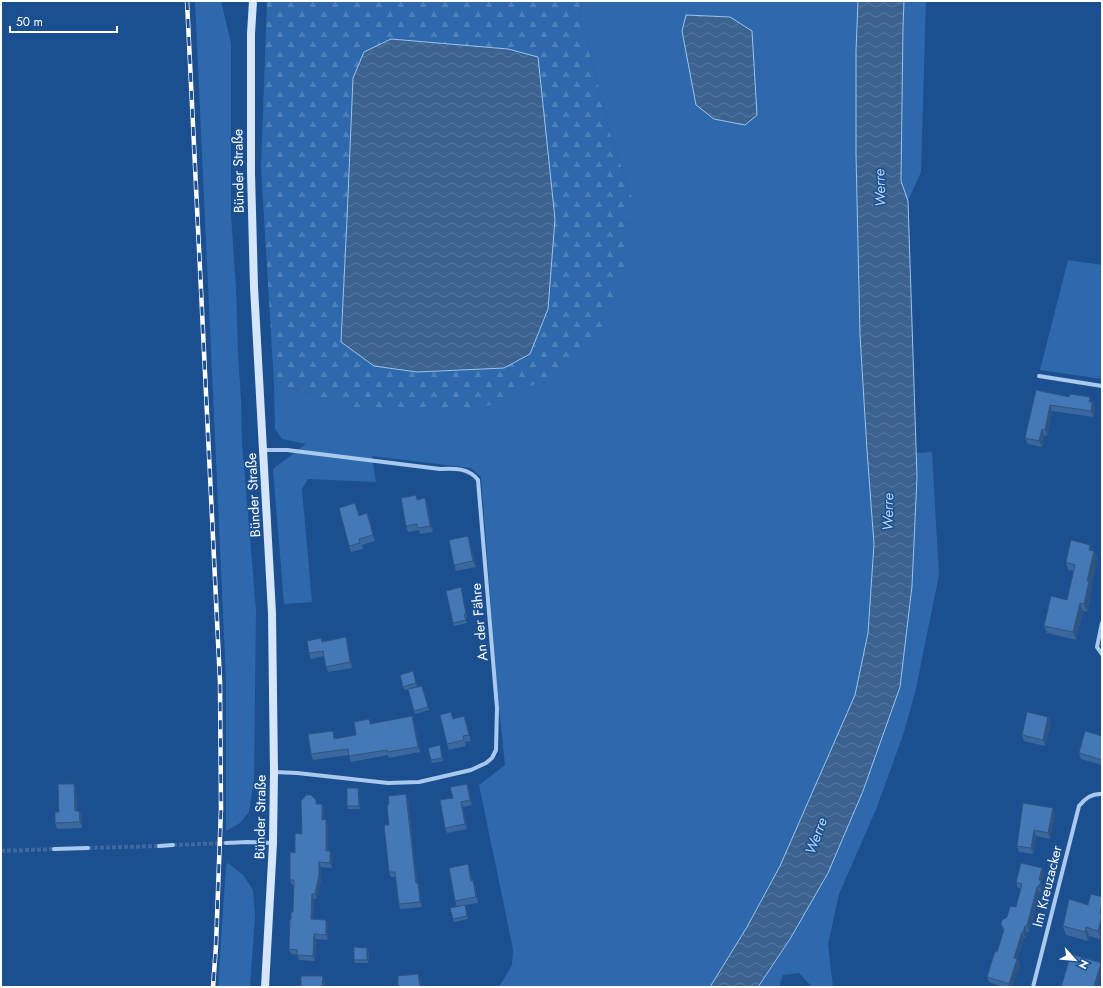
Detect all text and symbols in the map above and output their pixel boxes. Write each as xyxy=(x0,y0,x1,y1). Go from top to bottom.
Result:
scale bar xyxy=(10,8,117,34)
text: 50 m xyxy=(16,13,43,31)
street label: Bünder Straße xyxy=(227,129,249,213)
water label: Werre xyxy=(868,168,892,207)
street label: Bünder Straße xyxy=(241,452,265,538)
water label: Werre xyxy=(877,492,899,531)
street label: An der Fähre xyxy=(466,582,492,662)
street label: Bünder Straße xyxy=(249,775,271,859)
water label: Werre xyxy=(799,814,833,858)
street label: Im Kreuzacker xyxy=(1027,843,1067,929)
north arrow xyxy=(1055,940,1095,980)
text: N xyxy=(1075,957,1093,972)

